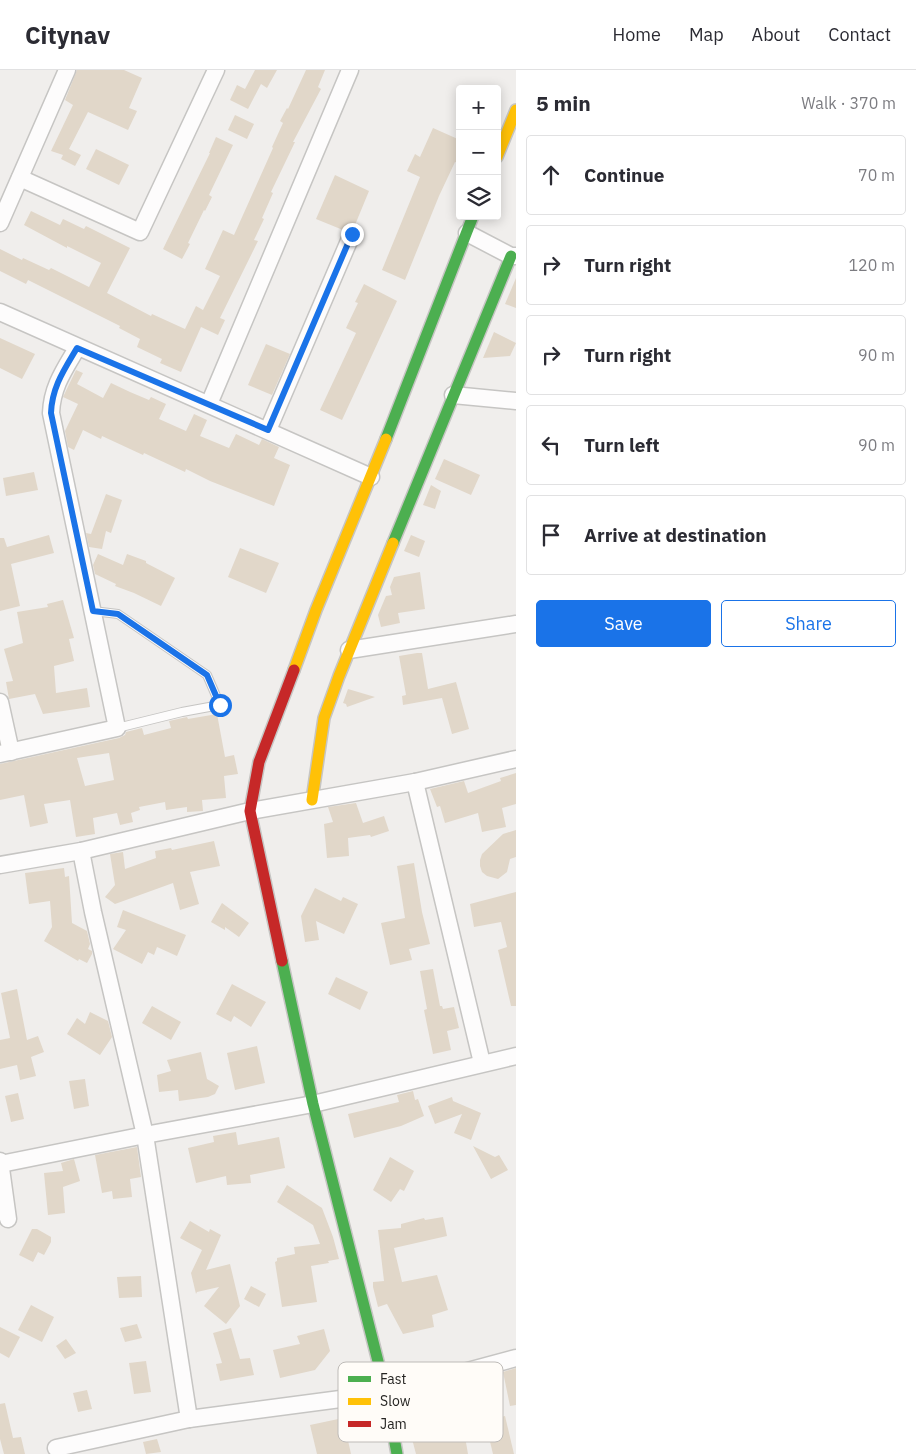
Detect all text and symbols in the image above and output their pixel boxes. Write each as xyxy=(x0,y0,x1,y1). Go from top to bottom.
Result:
text: Citynav xyxy=(25,19,110,51)
text: Home xyxy=(613,23,661,46)
text: Map xyxy=(689,23,724,46)
text: About xyxy=(752,23,800,46)
text: Contact xyxy=(828,23,891,46)
map controls xyxy=(456,85,501,220)
button: + xyxy=(456,85,501,130)
text: 5 min xyxy=(536,89,591,117)
text: Walk · 370 m xyxy=(801,93,896,113)
button: − xyxy=(456,130,501,175)
icon: ahead xyxy=(537,161,565,189)
text: Continue xyxy=(584,163,664,187)
text: 70 m xyxy=(858,165,895,185)
button: layers xyxy=(456,175,501,220)
route end xyxy=(341,223,364,246)
icon: right xyxy=(537,251,565,279)
text: Turn right xyxy=(584,253,671,277)
text: 120 m xyxy=(848,255,895,275)
icon: right xyxy=(537,341,565,369)
text: Turn right xyxy=(584,343,671,367)
text: 90 m xyxy=(858,345,895,365)
icon: left xyxy=(537,431,565,459)
text: Turn left xyxy=(584,433,660,457)
text: 90 m xyxy=(858,435,895,455)
icon: arrive xyxy=(537,521,565,549)
text: Arrive at destination xyxy=(584,523,767,547)
button: Save xyxy=(536,600,711,647)
button: Share xyxy=(721,600,896,647)
route start xyxy=(209,694,232,717)
legend xyxy=(338,1362,503,1442)
text: Fast xyxy=(380,1370,406,1388)
text: Slow xyxy=(380,1392,411,1410)
text: Jam xyxy=(380,1415,407,1433)

